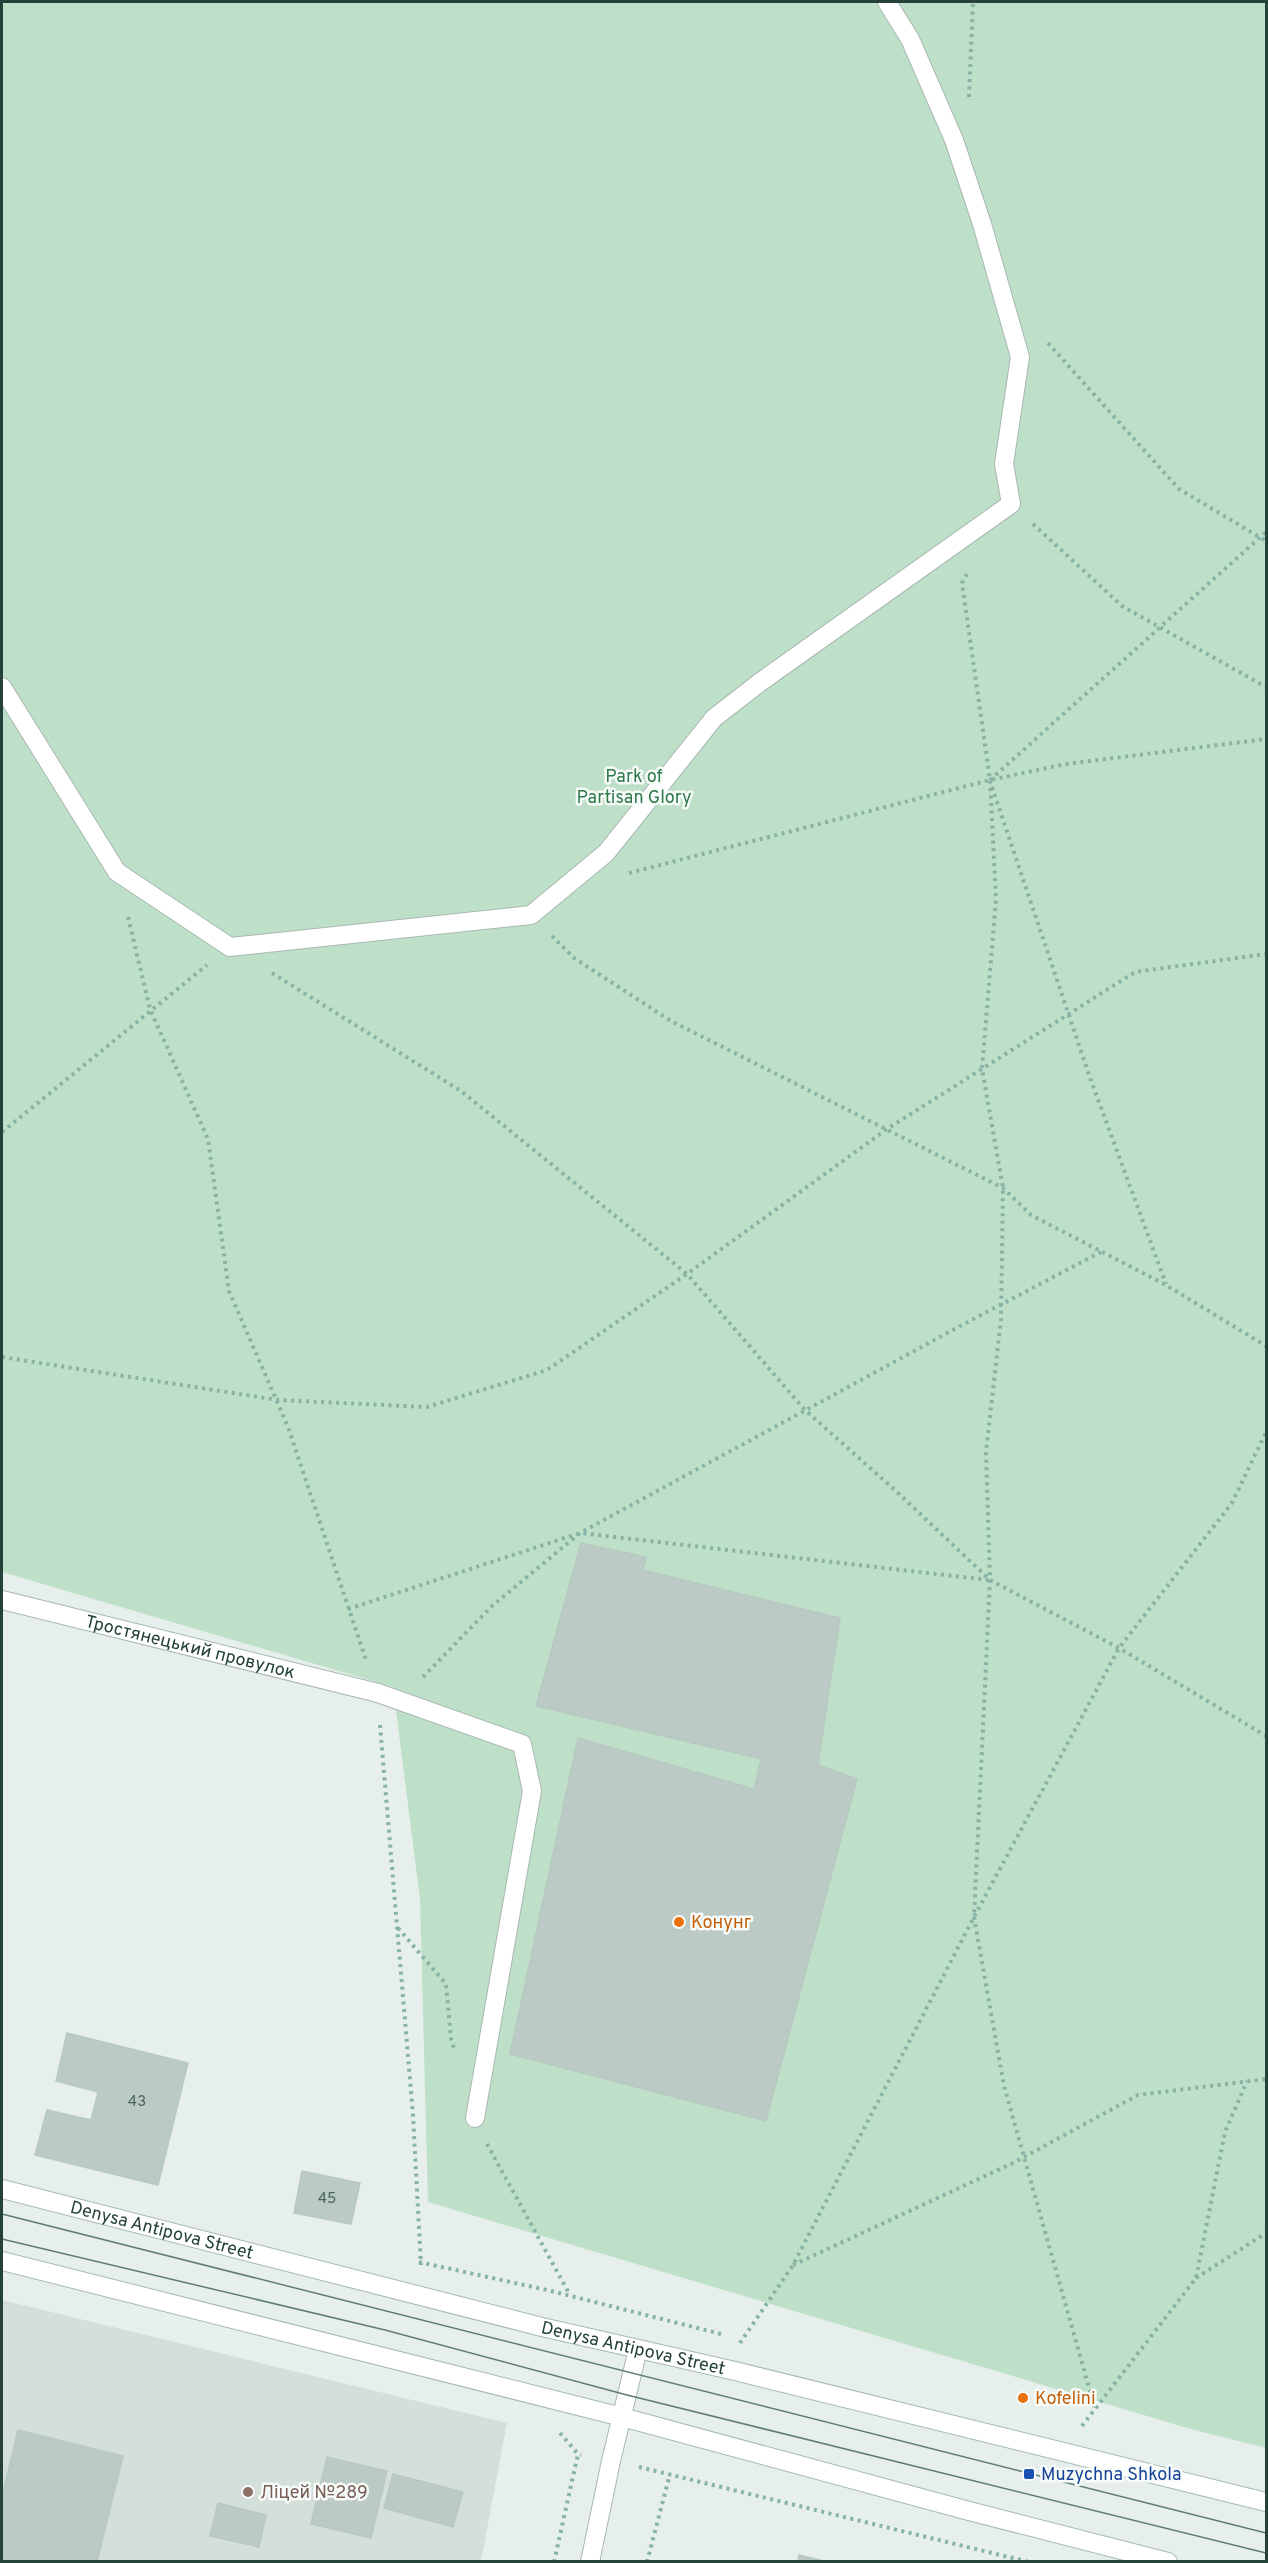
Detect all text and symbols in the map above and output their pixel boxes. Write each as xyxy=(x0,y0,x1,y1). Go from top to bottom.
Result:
park label: Park of Partisan Glory xyxy=(576,766,692,810)
street label: Тростянецький провулок xyxy=(82,1611,297,1685)
place label: Конунг xyxy=(691,1912,752,1935)
marker: Конунг xyxy=(672,1915,686,1929)
house number: 43 xyxy=(128,2093,146,2112)
house number: 45 xyxy=(318,2190,336,2209)
street label: Denysa Antipova Street xyxy=(67,2197,256,2266)
street label: Denysa Antipova Street xyxy=(539,2317,727,2381)
place label: Kofelini xyxy=(1035,2388,1096,2411)
marker: Kofelini xyxy=(1016,2391,1030,2405)
place label: Muzychna Shkola xyxy=(1041,2464,1181,2487)
marker: Muzychna Shkola xyxy=(1022,2467,1036,2481)
place label: Ліцей №289 xyxy=(260,2482,368,2505)
marker: Ліцей №289 xyxy=(241,2485,255,2499)

